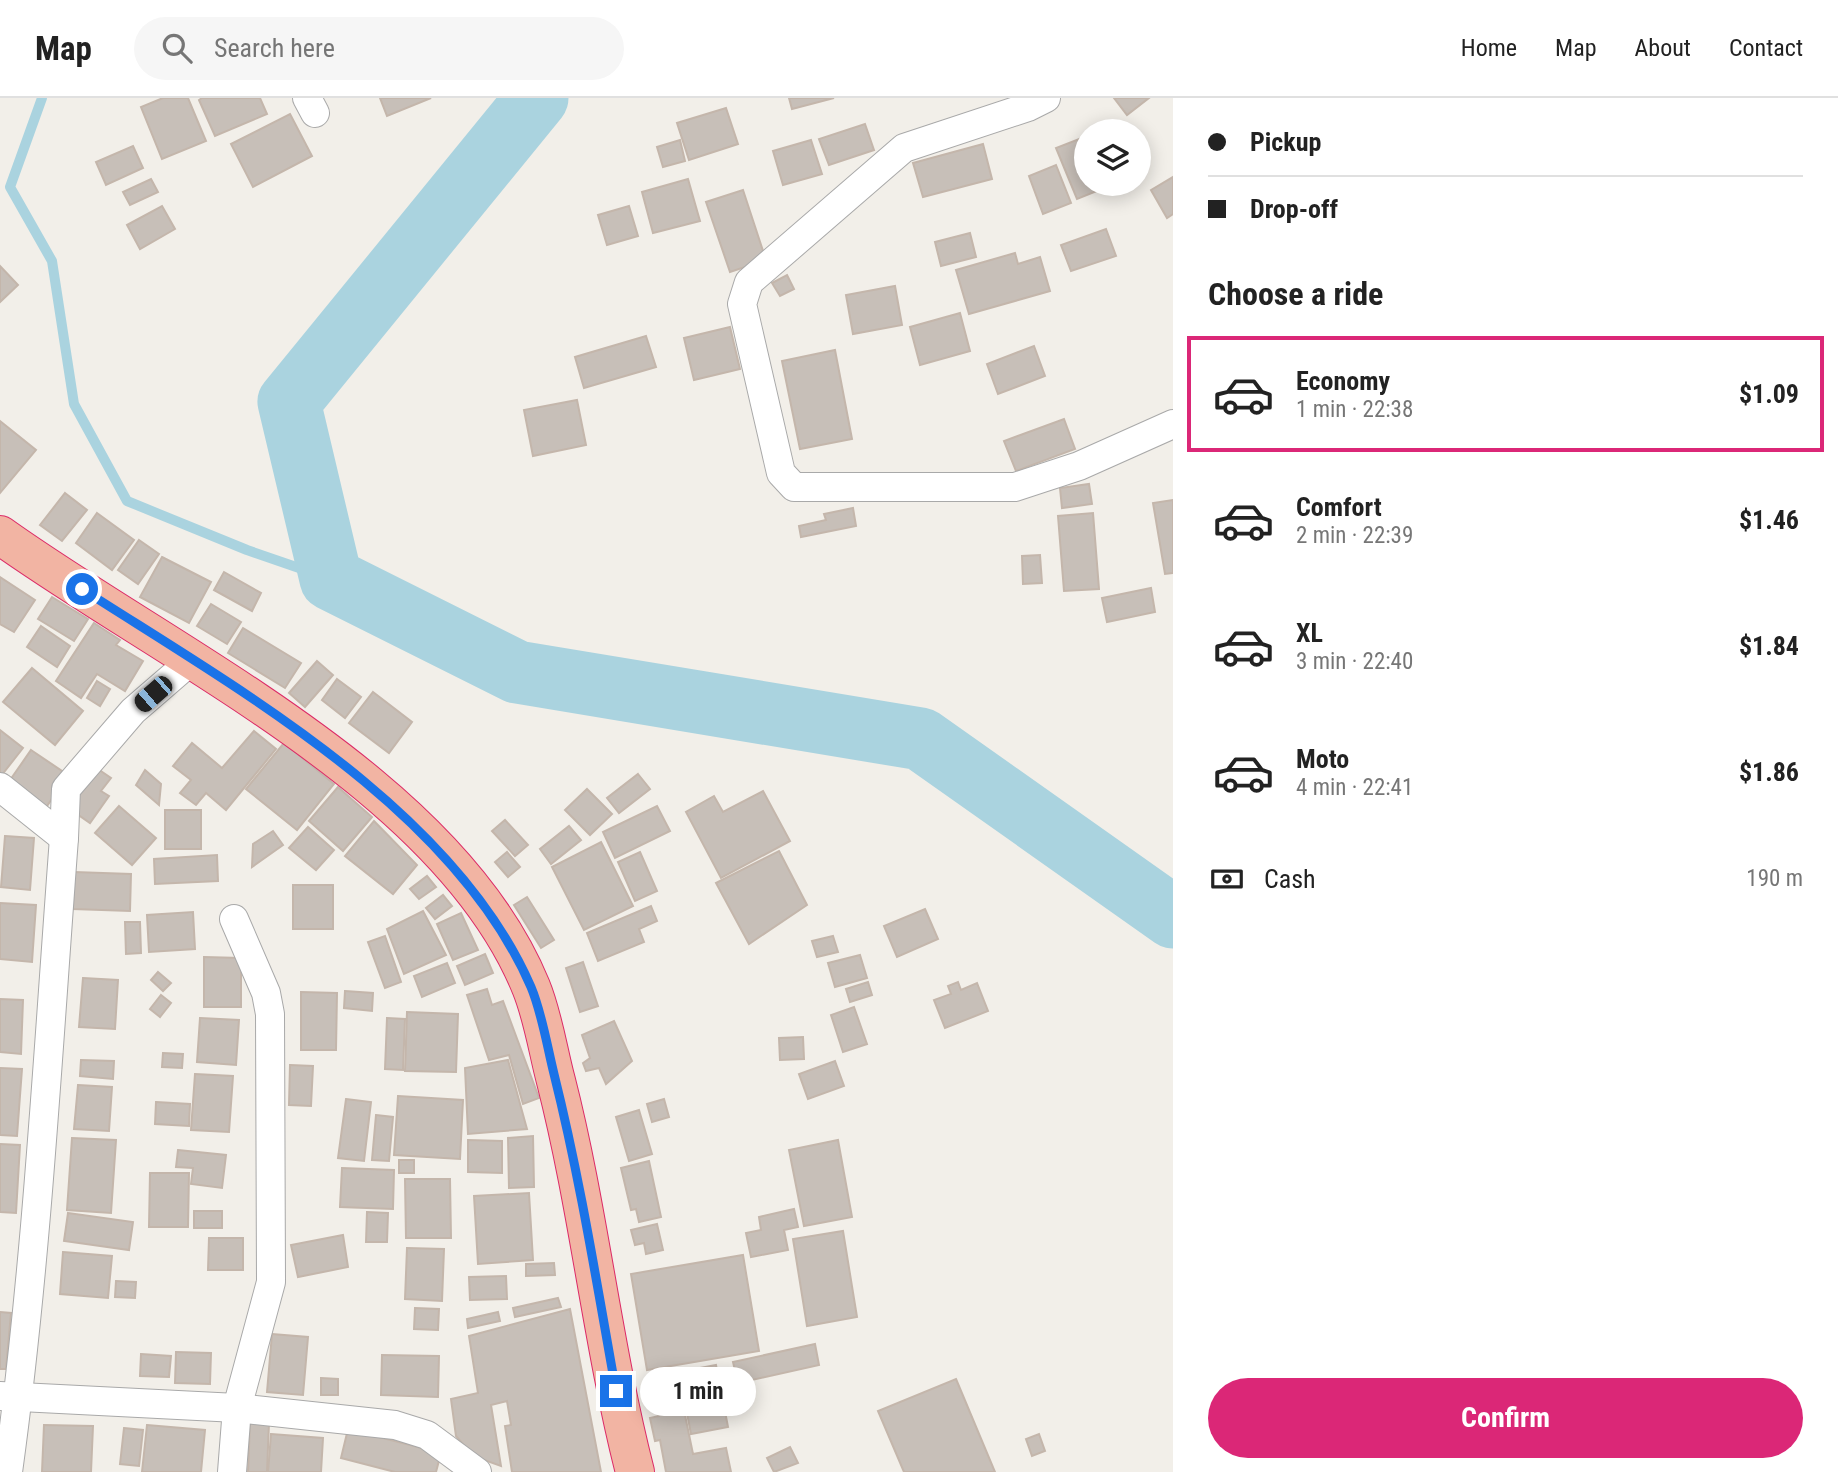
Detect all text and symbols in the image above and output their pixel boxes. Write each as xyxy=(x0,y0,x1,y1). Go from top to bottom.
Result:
search box xyxy=(134,17,624,80)
text: Map xyxy=(35,29,92,68)
icon: search xyxy=(158,29,196,67)
text: Search here xyxy=(214,33,335,63)
text: Home xyxy=(1461,34,1517,62)
text: Map xyxy=(1555,34,1597,62)
text: About xyxy=(1635,34,1691,62)
text: Contact xyxy=(1729,34,1803,62)
map controls xyxy=(1074,119,1151,196)
button: layers xyxy=(1074,119,1151,196)
text: Pickup xyxy=(1250,127,1321,157)
text: Drop-off xyxy=(1250,194,1338,224)
text: Choose a ride xyxy=(1208,275,1383,313)
icon: car xyxy=(1212,363,1275,426)
text: Economy xyxy=(1296,366,1390,396)
text: $1.09 xyxy=(1739,379,1799,409)
text: 1 min · 22:38 xyxy=(1296,396,1413,423)
icon: car xyxy=(1212,489,1275,552)
text: Comfort xyxy=(1296,492,1382,522)
text: $1.46 xyxy=(1739,505,1799,535)
text: 2 min · 22:39 xyxy=(1296,522,1413,549)
route start xyxy=(66,573,98,605)
icon: car xyxy=(1212,615,1275,678)
text: XL xyxy=(1296,618,1323,648)
text: $1.84 xyxy=(1739,631,1799,661)
text: 3 min · 22:40 xyxy=(1296,648,1413,675)
car xyxy=(131,672,176,716)
icon: car xyxy=(1212,741,1275,804)
text: Moto xyxy=(1296,744,1349,774)
text: $1.86 xyxy=(1739,757,1799,787)
text: 4 min · 22:41 xyxy=(1296,774,1413,801)
icon: cash xyxy=(1208,860,1246,898)
text: Cash xyxy=(1264,864,1316,894)
text: 190 m xyxy=(1746,865,1803,892)
callout: 1 min xyxy=(640,1366,756,1416)
route end xyxy=(600,1375,632,1407)
text: 1 min xyxy=(672,1378,724,1405)
button: Confirm xyxy=(1208,1378,1803,1458)

